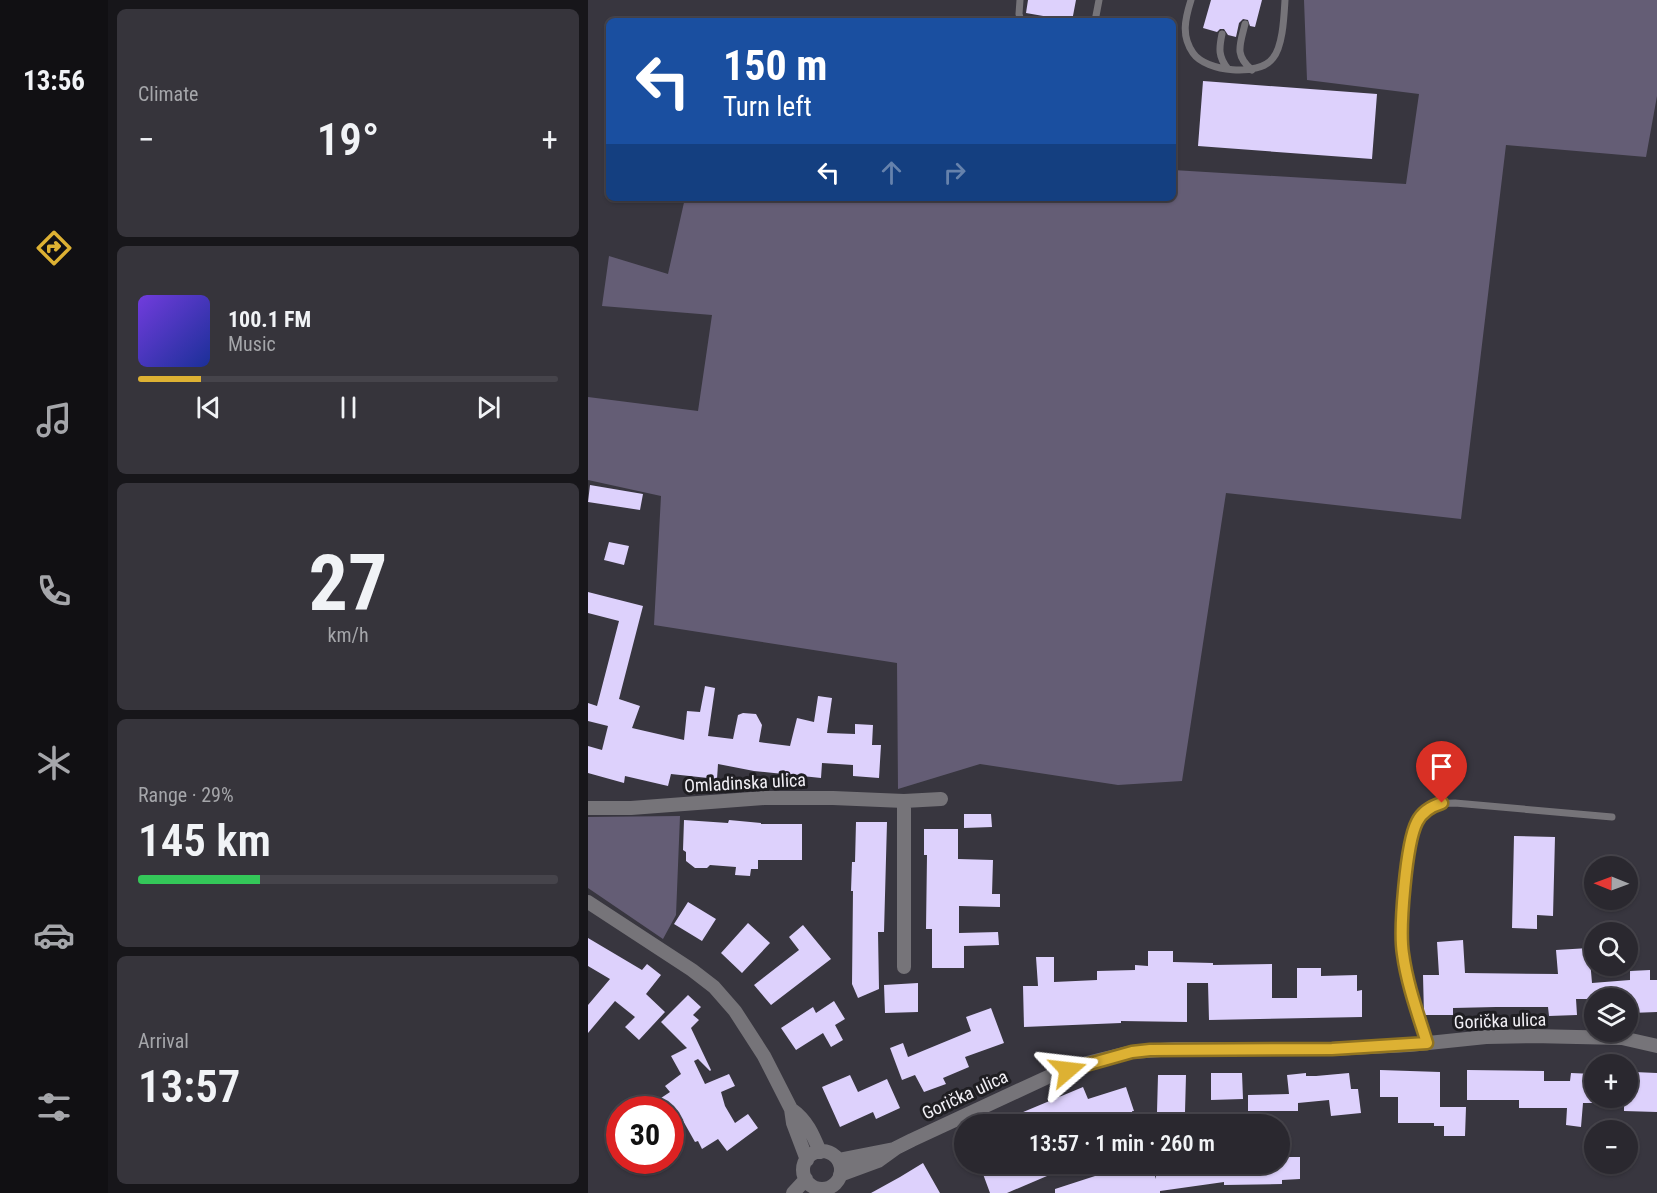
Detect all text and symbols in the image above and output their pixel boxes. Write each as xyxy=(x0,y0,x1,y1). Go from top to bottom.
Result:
text: 150 m xyxy=(723,41,828,90)
icon: left xyxy=(624,42,702,120)
text: 13:56 xyxy=(23,65,85,97)
text: Climate xyxy=(138,82,198,106)
text: Turn left xyxy=(723,91,812,123)
text: 19° xyxy=(317,113,379,166)
text: − xyxy=(138,120,155,159)
text: + xyxy=(542,120,558,159)
icon: left xyxy=(812,156,845,189)
icon: ahead xyxy=(875,156,908,189)
icon: right xyxy=(938,156,971,189)
icon: directions xyxy=(33,227,75,269)
text: 100.1 FM xyxy=(228,307,311,332)
text: Music xyxy=(228,332,276,356)
icon: previous xyxy=(192,391,225,424)
icon: pause xyxy=(332,391,365,424)
icon: next xyxy=(472,391,505,424)
icon: music xyxy=(33,399,75,441)
text: 27 xyxy=(309,538,387,629)
icon: phone xyxy=(33,570,75,612)
text: km/h xyxy=(327,623,369,647)
pin xyxy=(1416,741,1467,803)
icon: climate xyxy=(33,742,75,784)
icon: arrive xyxy=(1425,750,1458,783)
street label: Omladinska ulica xyxy=(684,769,806,796)
text: Range · 29% xyxy=(138,783,234,807)
text: 145 km xyxy=(138,814,271,867)
north arrow xyxy=(1584,856,1638,910)
map controls xyxy=(1584,856,1638,1174)
icon: car xyxy=(33,914,75,956)
button: search xyxy=(1584,922,1638,976)
button: layers xyxy=(1584,988,1638,1042)
street label: Gorička ulica xyxy=(1453,1008,1547,1033)
text: Arrival xyxy=(138,1029,189,1053)
position arrow xyxy=(1036,1038,1100,1102)
button: + xyxy=(1584,1054,1638,1108)
text: 13:57 xyxy=(138,1060,240,1113)
street label: Gorička ulica xyxy=(918,1066,1011,1124)
icon: filters xyxy=(33,1086,75,1128)
speed limit sign: 30 xyxy=(606,1096,684,1174)
button: − xyxy=(1584,1120,1638,1174)
text: 13:57 · 1 min · 260 m xyxy=(1029,1131,1215,1156)

